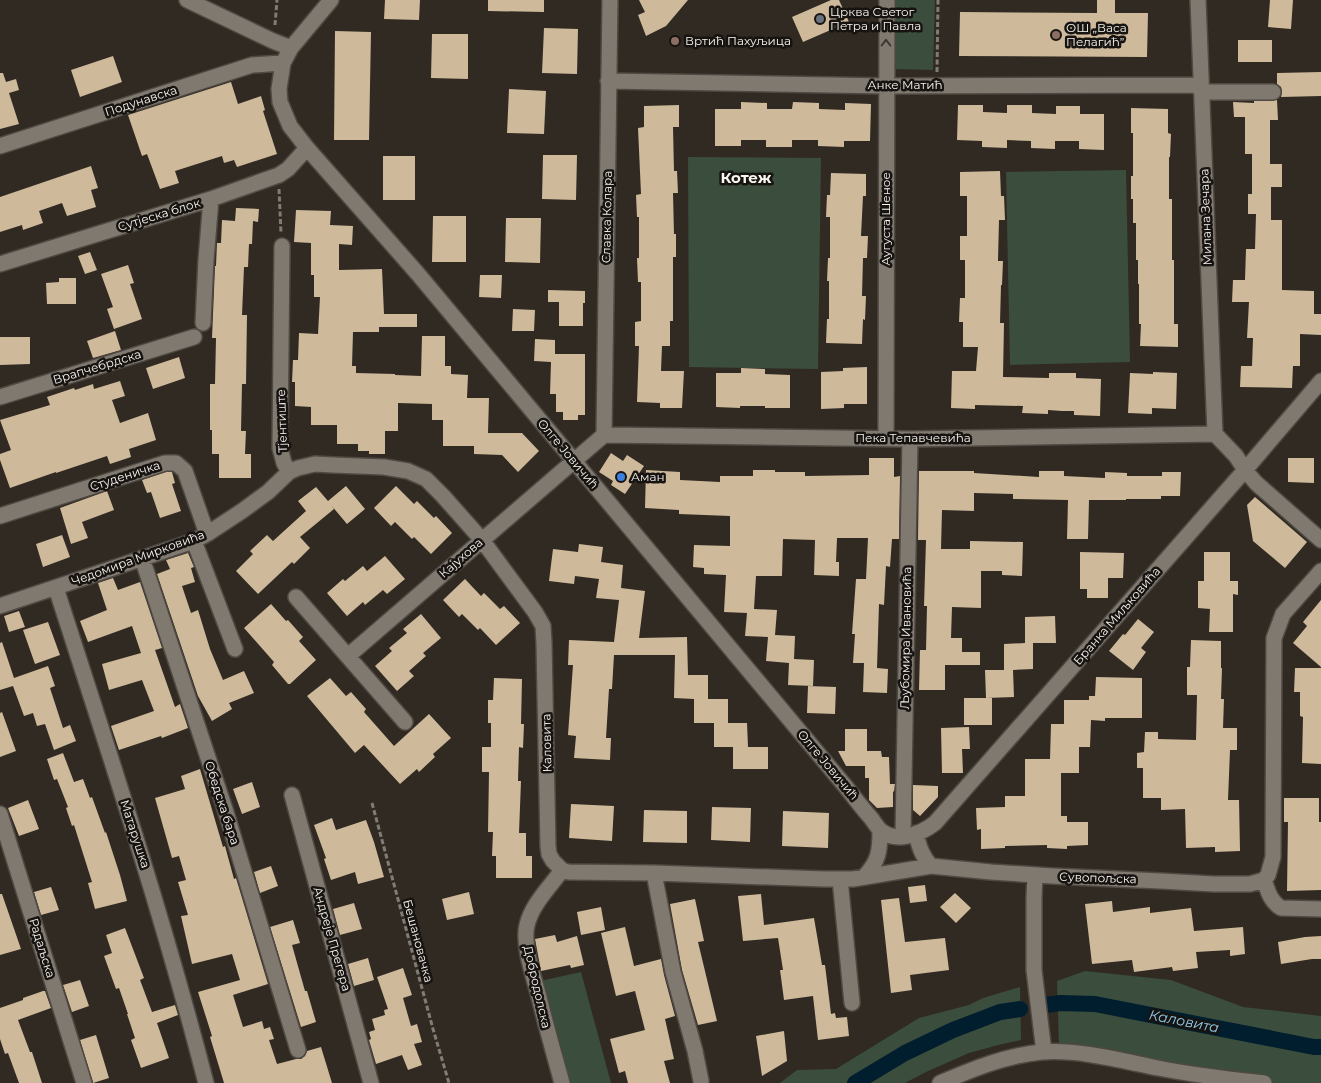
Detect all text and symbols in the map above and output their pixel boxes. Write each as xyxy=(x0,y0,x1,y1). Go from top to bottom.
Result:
place label: Црква Светог Петра и Павла xyxy=(830,4,921,33)
marker: Црква Светог Петра и Павла xyxy=(814,13,826,25)
place label: ОШ „Васа Пелагић” xyxy=(1066,20,1127,49)
marker: ОШ „Васа Пелагић” xyxy=(1050,29,1062,41)
place label: Вртић Пахуљица xyxy=(685,33,791,48)
marker: Вртић Пахуљица xyxy=(669,35,681,47)
one-way arrow xyxy=(881,39,891,46)
street label: Анке Матић xyxy=(868,77,942,92)
street label: Подунавска xyxy=(103,82,179,119)
district label: Котеж xyxy=(721,168,772,187)
street label: Милана Зечара xyxy=(1196,168,1215,266)
street label: Славка Колара xyxy=(598,171,615,263)
street label: Аугуста Шеное xyxy=(878,172,893,266)
street label: Сутјеска блок xyxy=(116,195,202,234)
street label: Врапчебрдска xyxy=(51,346,143,387)
street label: Тјентиште xyxy=(273,389,290,453)
street label: Олге Јовичић xyxy=(535,416,602,492)
street label: Пека Тепавчевића xyxy=(855,430,971,445)
street label: Студеничка xyxy=(88,457,162,494)
place label: Аман xyxy=(631,469,665,484)
marker: Аман xyxy=(615,471,627,483)
street label: Чедомира Мирковића xyxy=(69,526,206,589)
street label: Кајухова xyxy=(436,535,486,581)
street label: Бранка Миљковића xyxy=(1070,564,1163,668)
street label: Љубомира Ивановића xyxy=(897,567,914,709)
street label: Каловита xyxy=(538,714,555,772)
street label: Олге Јовичић xyxy=(795,727,862,803)
street label: Обедска бара xyxy=(202,759,243,847)
street label: Матарушка xyxy=(117,798,154,870)
street label: Сувопољска xyxy=(1059,869,1137,886)
street label: Андреје Прегера xyxy=(310,885,355,993)
street label: Бешановачка xyxy=(400,898,437,984)
street label: Радаљска xyxy=(26,916,59,980)
street label: Добродолска xyxy=(521,944,554,1030)
water label: Каловита xyxy=(1147,1005,1221,1037)

